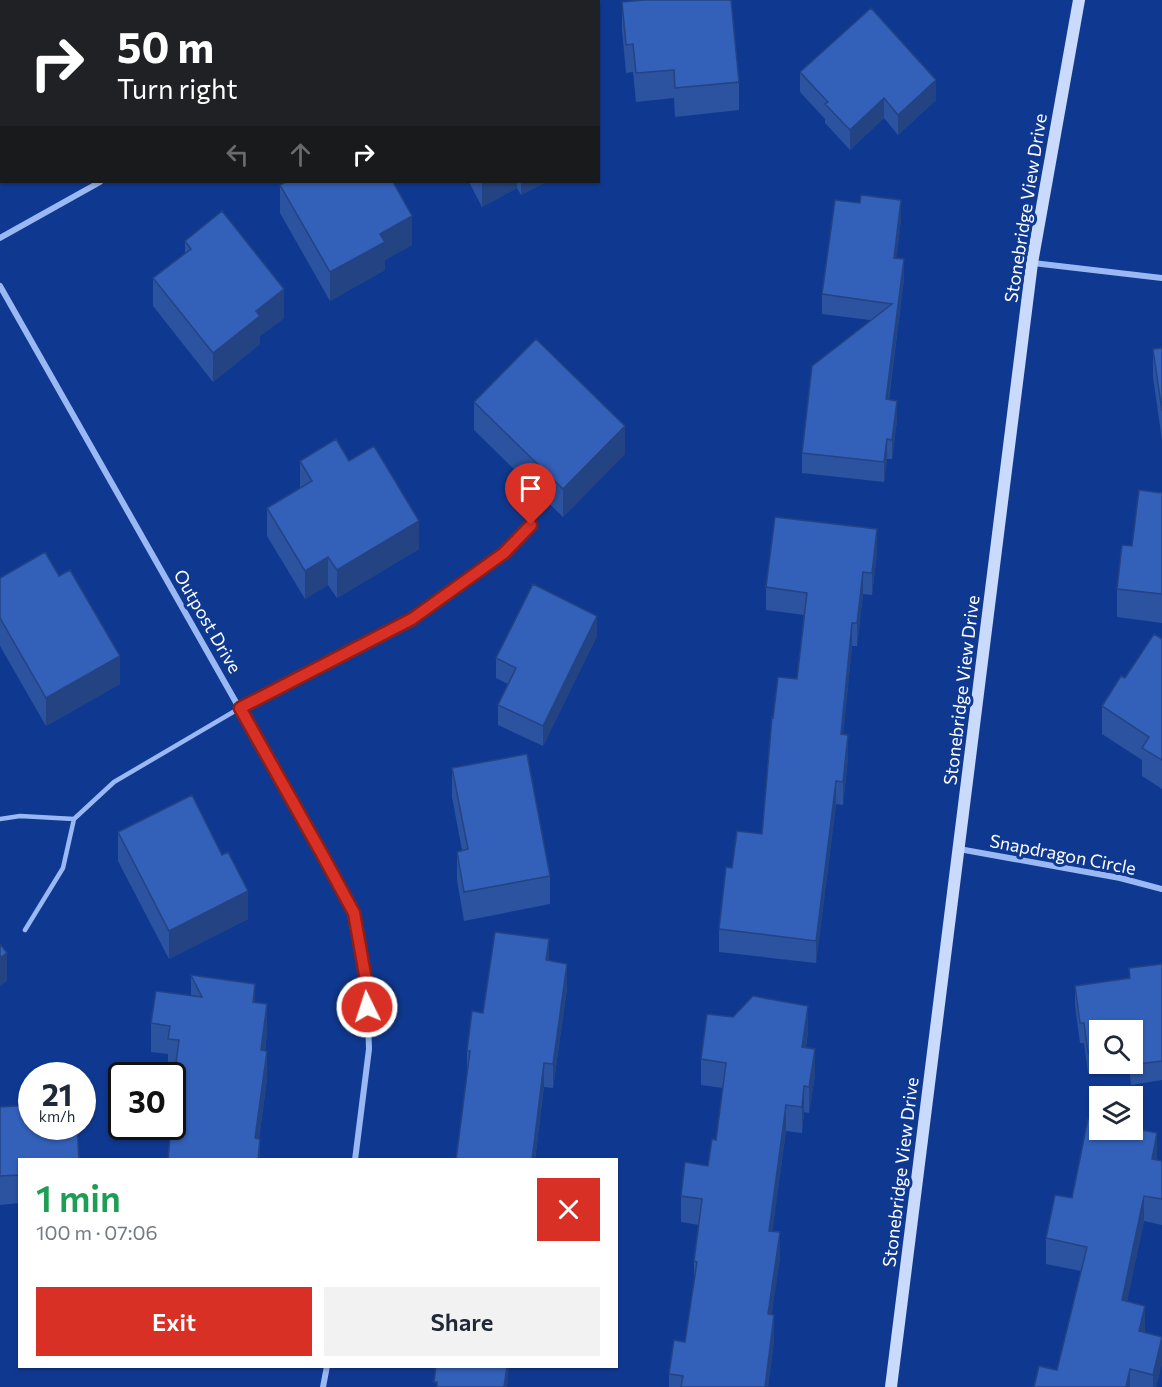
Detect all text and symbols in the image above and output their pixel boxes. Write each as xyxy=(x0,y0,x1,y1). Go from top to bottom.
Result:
text: 50 m xyxy=(117,20,214,72)
icon: right xyxy=(18,24,96,102)
text: Turn right xyxy=(117,72,237,105)
street label: Stonebridge View Drive xyxy=(999,112,1051,304)
icon: left xyxy=(221,138,254,171)
icon: ahead xyxy=(284,138,317,171)
icon: right xyxy=(347,138,380,171)
pin xyxy=(505,463,556,525)
icon: arrive xyxy=(514,472,547,505)
street label: Outpost Drive xyxy=(170,565,246,677)
street label: Stonebridge View Drive xyxy=(938,594,984,786)
street label: Snapdragon Circle xyxy=(988,829,1138,879)
position arrow xyxy=(335,975,399,1039)
map controls xyxy=(1089,1020,1143,1140)
button: search xyxy=(1089,1020,1143,1074)
speed limit sign: 30 xyxy=(108,1062,186,1140)
text: 21 xyxy=(42,1075,72,1112)
street label: Stonebridge View Drive xyxy=(877,1076,923,1268)
button: layers xyxy=(1089,1086,1143,1140)
text: km/h xyxy=(39,1107,75,1125)
text: 1 min xyxy=(36,1175,121,1219)
button: close xyxy=(537,1178,600,1241)
text: 100 m · 07:06 xyxy=(36,1220,158,1244)
button: Exit xyxy=(36,1287,312,1356)
button: Share xyxy=(324,1287,600,1356)

